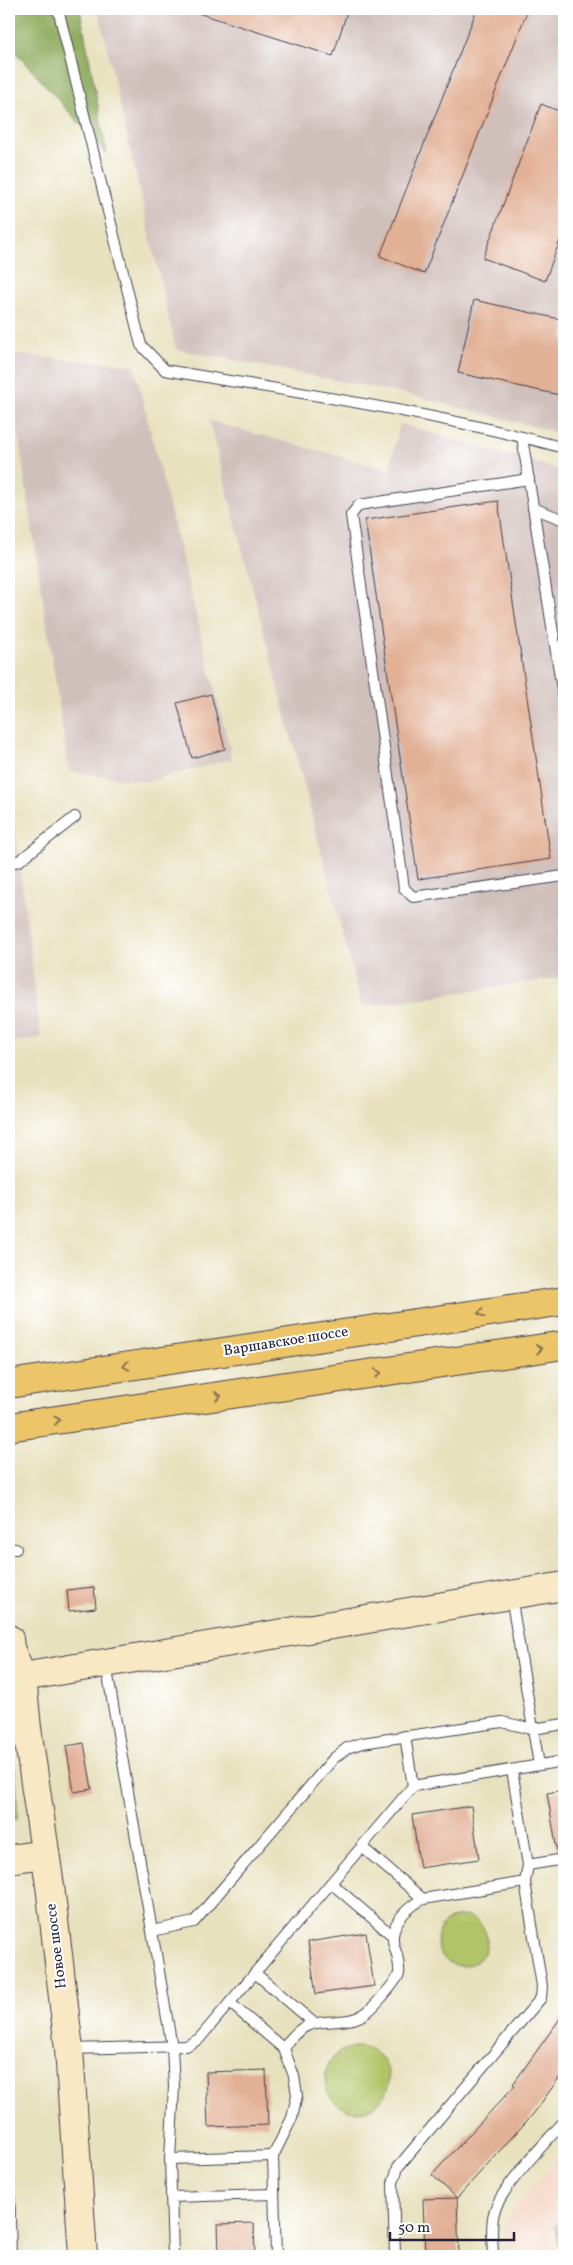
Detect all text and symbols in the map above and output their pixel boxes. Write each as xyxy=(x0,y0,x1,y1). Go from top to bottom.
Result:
one-way arrow xyxy=(477,1307,485,1318)
street label: Варшавское шоссе xyxy=(222,1322,350,1362)
one-way arrow xyxy=(535,1344,544,1354)
one-way arrow xyxy=(121,1361,130,1371)
one-way arrow xyxy=(374,1368,383,1378)
one-way arrow xyxy=(213,1392,222,1402)
one-way arrow xyxy=(53,1416,61,1426)
street label: Новое шоссе xyxy=(41,1902,73,1990)
scale bar xyxy=(390,2210,514,2242)
text: 50 m xyxy=(398,2218,430,2239)

